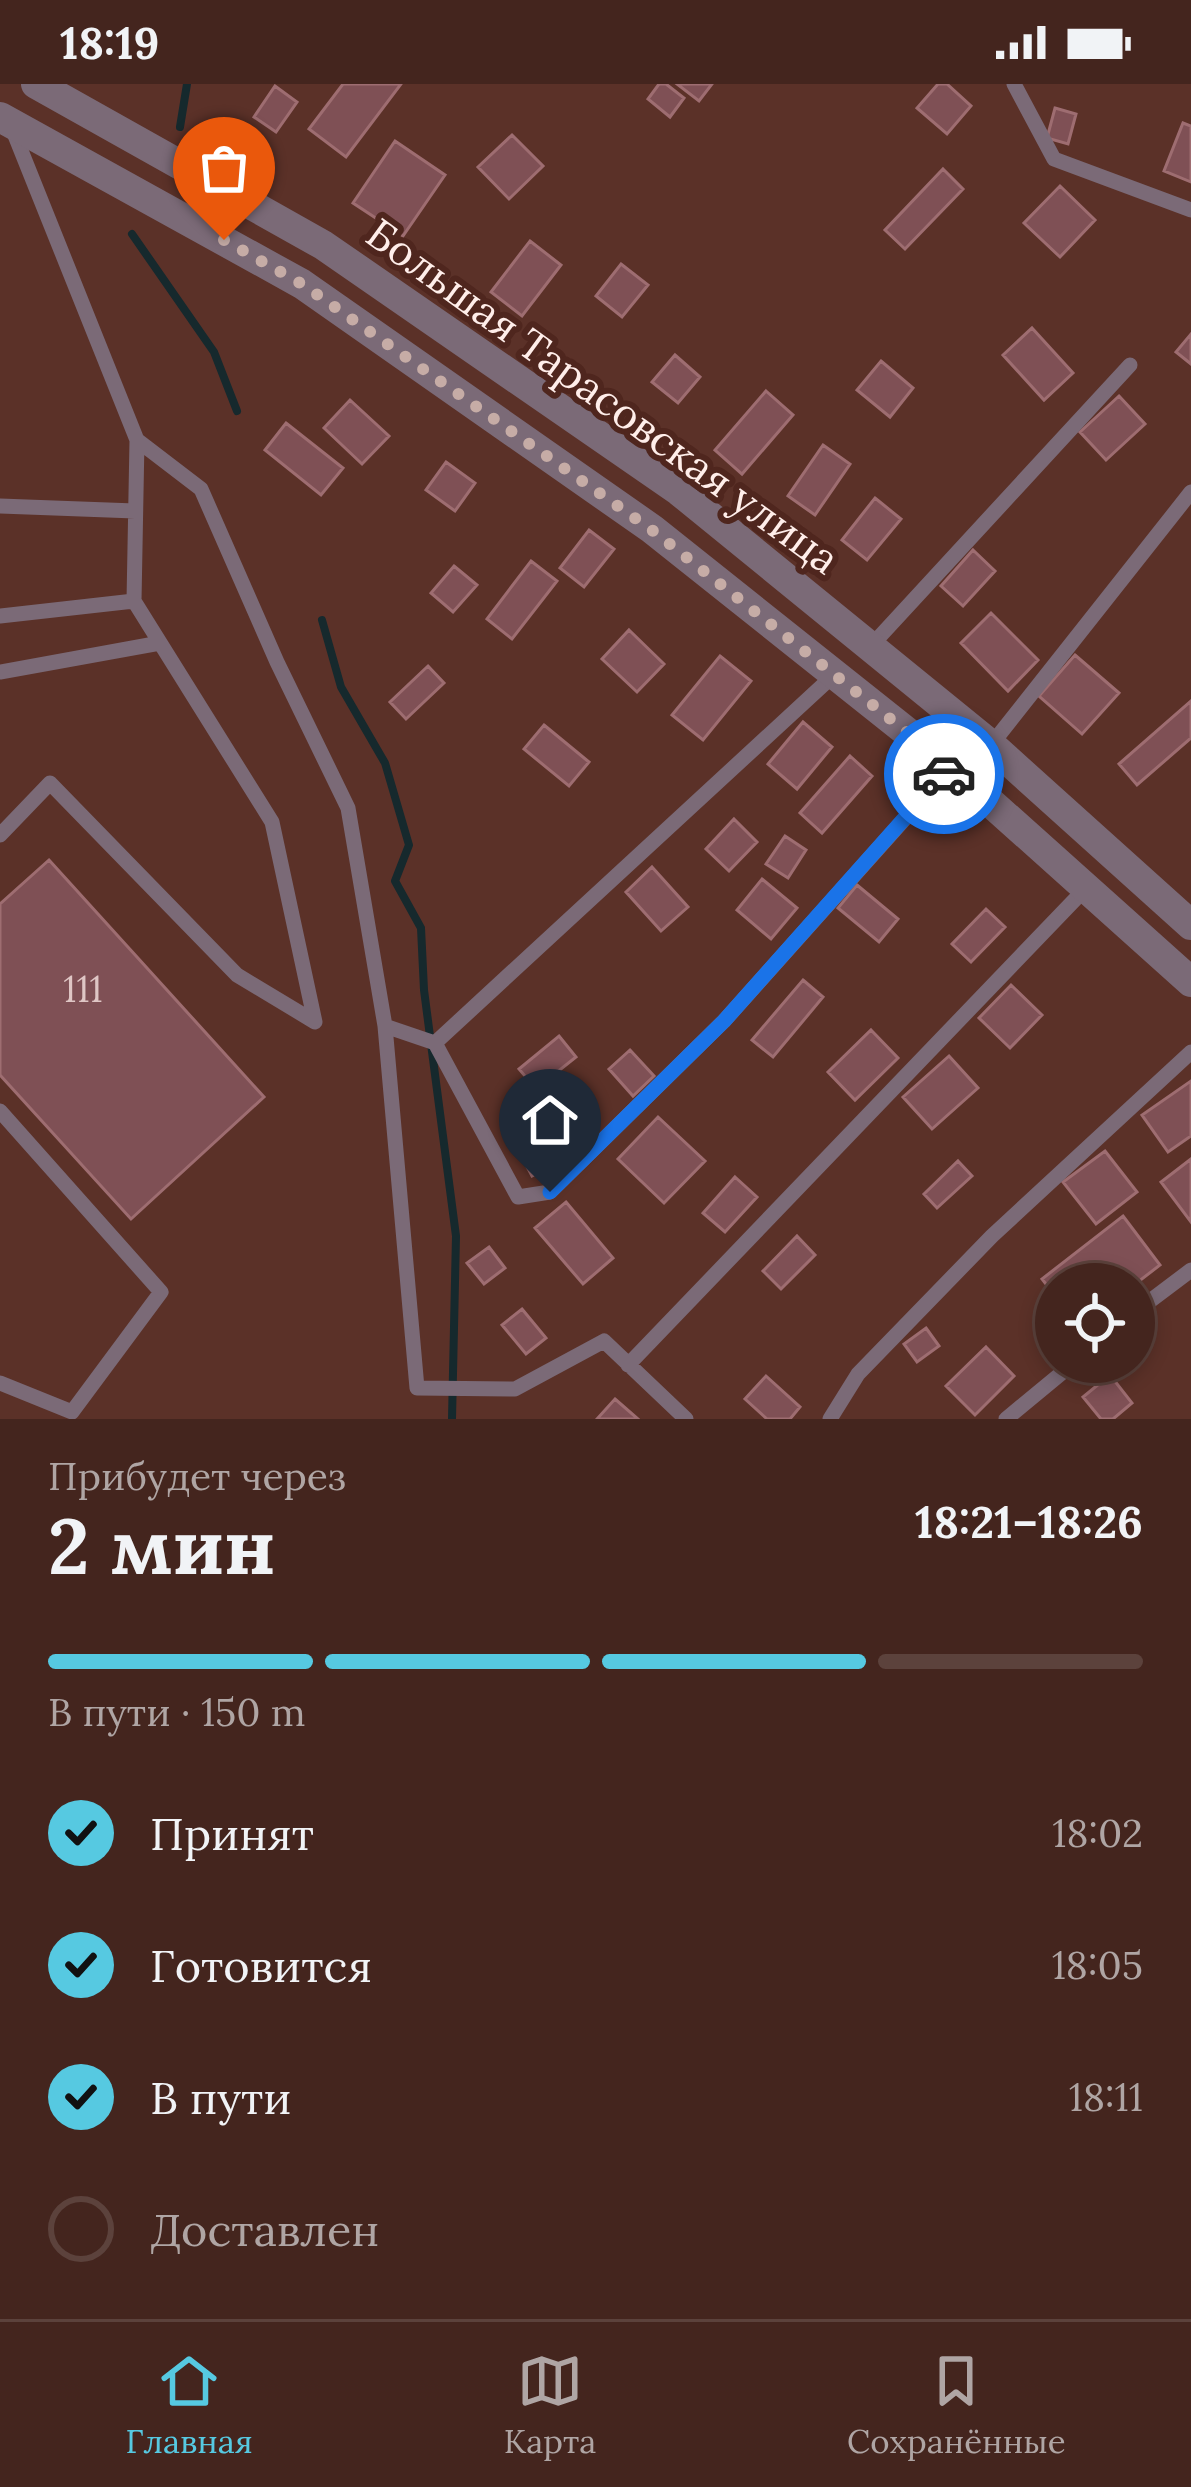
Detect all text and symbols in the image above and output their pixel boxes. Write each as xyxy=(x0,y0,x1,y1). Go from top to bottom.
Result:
text: 18:19 xyxy=(60,14,159,71)
pin xyxy=(173,117,275,240)
icon: bag xyxy=(191,135,257,201)
street label: Большая Тарасовская улица xyxy=(356,206,850,586)
courier xyxy=(884,714,1004,834)
icon: car xyxy=(911,741,977,807)
house number: 111 xyxy=(63,966,103,1012)
pin xyxy=(499,1069,601,1192)
icon: home xyxy=(517,1087,583,1153)
map controls xyxy=(1035,1263,1155,1383)
button: locate xyxy=(1035,1263,1155,1383)
text: Прибудет через xyxy=(48,1451,346,1501)
text: 18:21–18:26 xyxy=(915,1493,1143,1550)
text: 2 мин xyxy=(48,1496,276,1595)
text: В пути · 150 m xyxy=(48,1687,306,1737)
icon: check xyxy=(48,1800,114,1866)
text: Принят xyxy=(150,1805,314,1862)
text: 18:02 xyxy=(1052,1808,1143,1858)
icon: check xyxy=(48,1932,114,1998)
text: Готовится xyxy=(150,1937,372,1994)
text: 18:05 xyxy=(1052,1940,1143,1990)
icon: check xyxy=(48,2064,114,2130)
text: В пути xyxy=(150,2069,291,2126)
text: 18:11 xyxy=(1069,2072,1143,2122)
text: Доставлен xyxy=(150,2201,379,2258)
tab: Главная xyxy=(125,2348,253,2462)
tab: Карта xyxy=(504,2348,596,2462)
tab: Сохранённые xyxy=(847,2348,1066,2462)

